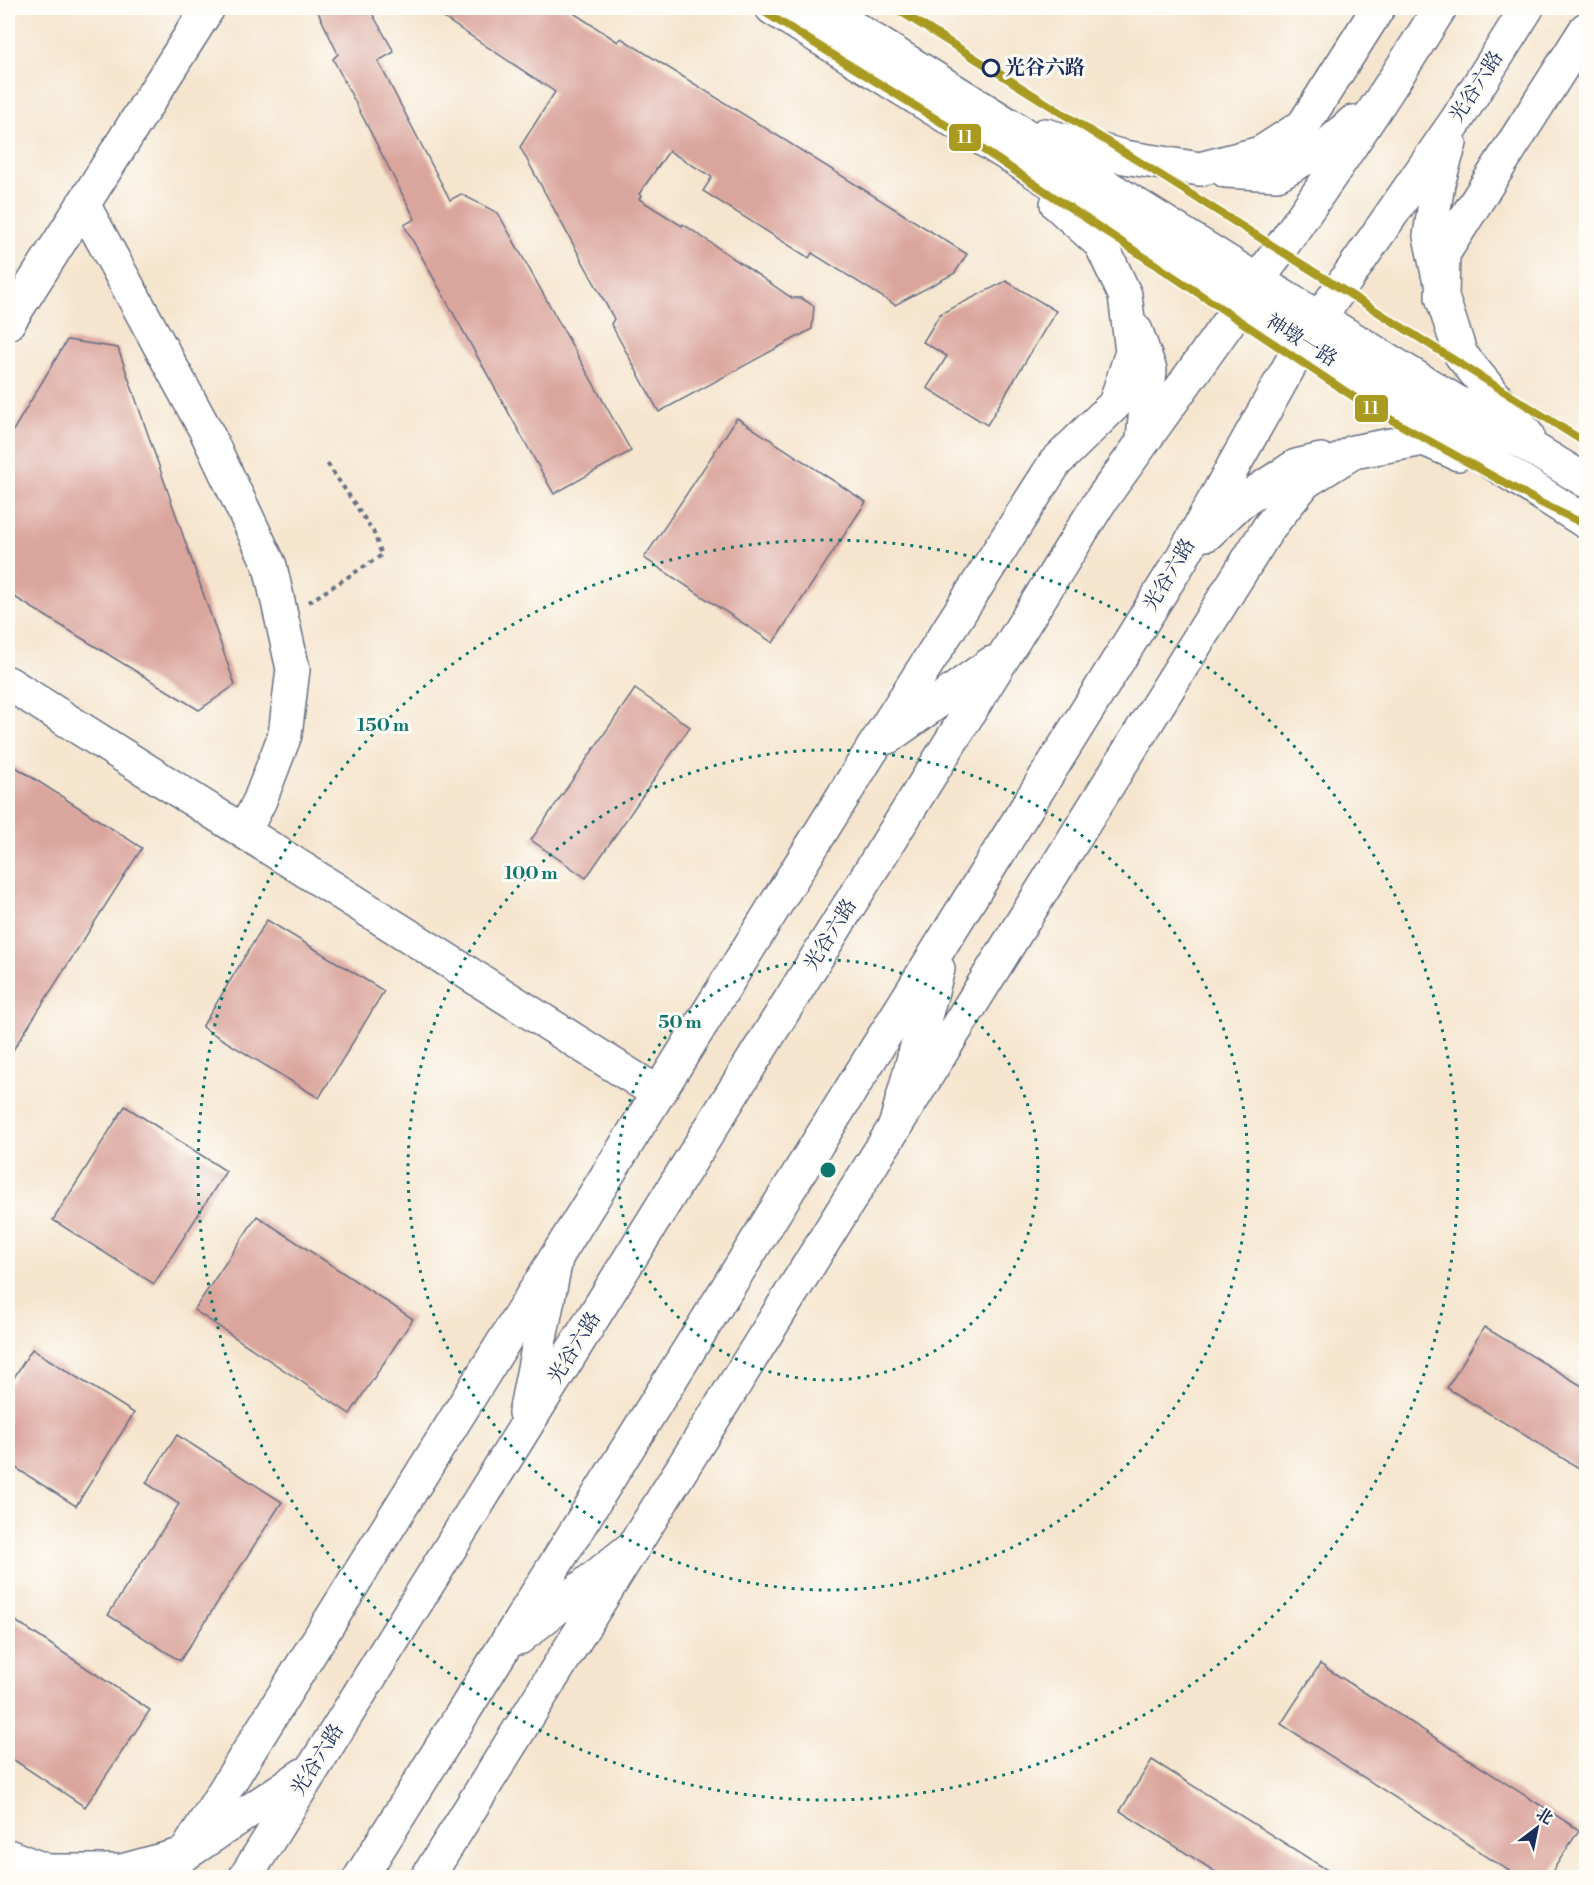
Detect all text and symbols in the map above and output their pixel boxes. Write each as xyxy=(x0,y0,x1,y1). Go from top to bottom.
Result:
street label: 光谷六路 xyxy=(1445,47,1509,127)
place label: 光谷六路 xyxy=(1005,56,1085,81)
marker: 光谷六路 xyxy=(982,59,1000,77)
line badge: 11 xyxy=(948,123,982,152)
text: 11 xyxy=(957,128,973,148)
street label: 神墩一路 xyxy=(1260,309,1342,373)
line badge: 11 xyxy=(1354,394,1389,423)
text: 11 xyxy=(1363,399,1379,419)
street label: 光谷六路 xyxy=(1139,534,1201,616)
text: 150 m xyxy=(357,714,410,737)
text: 100 m xyxy=(504,862,558,885)
street label: 光谷六路 xyxy=(799,894,863,976)
text: 50 m xyxy=(658,1011,702,1034)
centre of rings xyxy=(818,1160,838,1180)
street label: 光谷六路 xyxy=(543,1307,607,1389)
street label: 光谷六路 xyxy=(286,1719,350,1801)
north arrow xyxy=(1507,1798,1567,1858)
text: 北 xyxy=(1532,1803,1557,1829)

